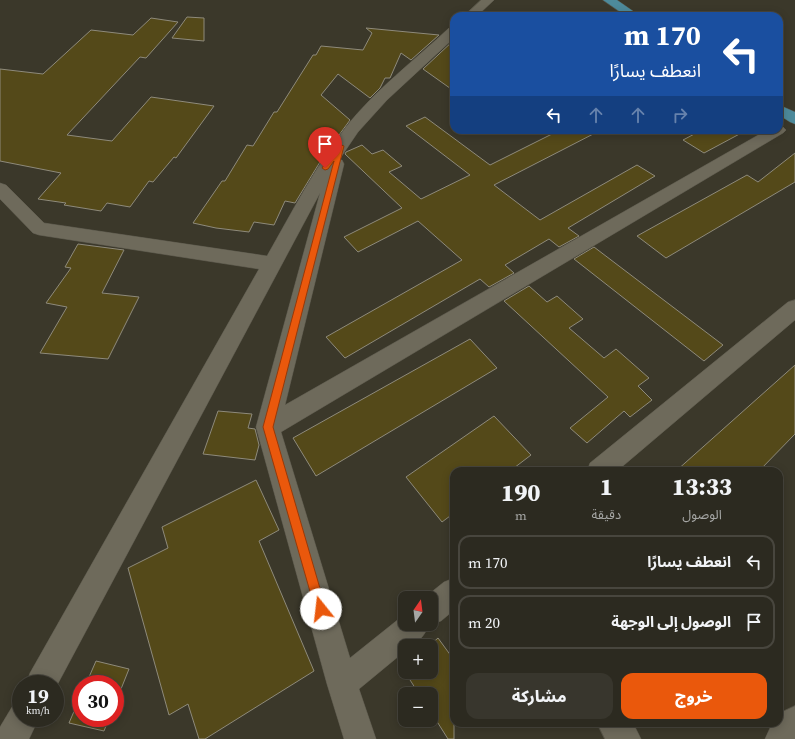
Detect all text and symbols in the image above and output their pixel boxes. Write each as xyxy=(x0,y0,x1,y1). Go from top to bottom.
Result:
text: 170 m xyxy=(624,16,701,54)
icon: left xyxy=(715,28,767,80)
text: انعطف يسارًا xyxy=(609,58,701,83)
icon: left xyxy=(543,104,565,126)
icon: ahead xyxy=(585,104,607,126)
icon: ahead xyxy=(627,104,649,126)
icon: right xyxy=(669,104,691,126)
pin xyxy=(308,127,342,168)
icon: arrive xyxy=(314,133,336,155)
text: 1 xyxy=(600,470,613,503)
text: 13:33 xyxy=(672,470,732,503)
text: 190 xyxy=(501,476,541,509)
text: دقيقة xyxy=(591,506,621,523)
text: الوصول xyxy=(682,506,722,523)
text: m xyxy=(515,507,527,524)
text: انعطف يسارًا xyxy=(647,551,731,572)
icon: left xyxy=(743,551,765,573)
text: 170 m xyxy=(468,552,508,573)
position arrow xyxy=(300,588,342,630)
north arrow xyxy=(398,591,438,631)
map controls xyxy=(398,591,438,727)
text: الوصول إلى الوجهة xyxy=(611,611,731,632)
icon: arrive xyxy=(743,611,765,633)
text: 20 m xyxy=(468,612,500,633)
button: + xyxy=(398,639,438,679)
button: مشاركة xyxy=(466,673,613,719)
button: خروج xyxy=(621,673,767,719)
speed limit sign: 30 xyxy=(72,675,124,727)
text: 19 xyxy=(27,682,49,710)
button: − xyxy=(398,687,438,727)
text: km/h xyxy=(26,704,50,717)

